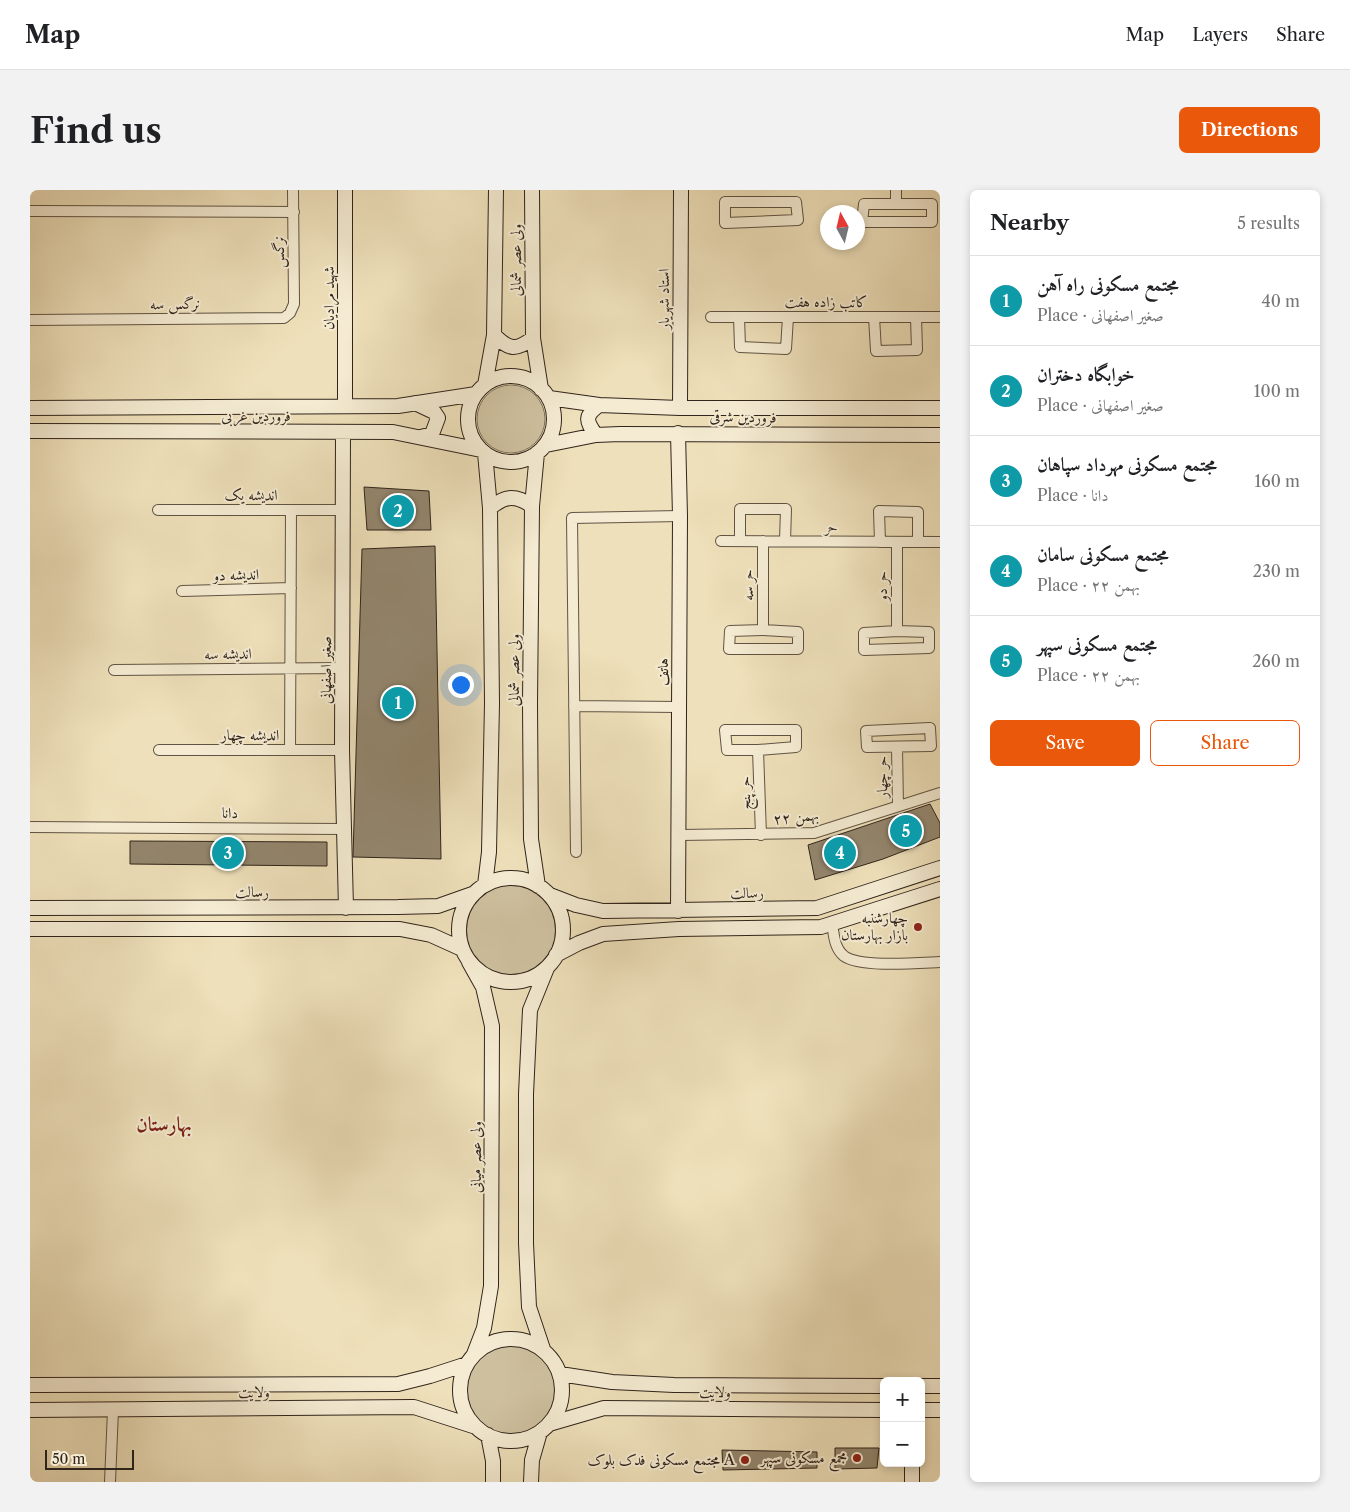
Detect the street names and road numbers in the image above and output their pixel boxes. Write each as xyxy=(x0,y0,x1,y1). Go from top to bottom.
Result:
street label: ولی عصر شمالی xyxy=(506,224,526,296)
street label: نرگس xyxy=(269,236,289,268)
street label: شهید مرادیان xyxy=(319,266,340,330)
street label: استاد شهریار xyxy=(654,269,674,331)
street label: کاتب زاده هفت xyxy=(784,292,868,312)
street label: نرگس سه xyxy=(150,294,200,314)
street label: فروردین غربی xyxy=(221,406,291,427)
street label: فروردین شرقی xyxy=(709,406,777,428)
street label: اندیشه یک xyxy=(224,485,278,504)
street label: حر xyxy=(822,517,838,536)
street label: اندیشه دو xyxy=(211,564,259,585)
street label: حر سه xyxy=(738,569,757,601)
street label: حر دو xyxy=(872,571,891,603)
street label: ولی عصر شمالی xyxy=(504,634,524,706)
street label: صغیر اصفهانی xyxy=(316,636,335,704)
street label: اندیشه سه xyxy=(204,644,252,663)
street label: هاتف xyxy=(653,658,672,686)
street label: اندیشه چهار xyxy=(219,725,279,745)
street label: حر چهار xyxy=(872,756,892,800)
street label: حر پنج xyxy=(734,776,760,810)
street label: دانا xyxy=(222,803,238,822)
street label: ۲۲ بهمن xyxy=(772,805,820,829)
street label: رسالت xyxy=(235,882,269,901)
street label: رسالت xyxy=(730,883,764,902)
street label: ولی عصر میانی xyxy=(466,1121,486,1193)
street label: ولایت xyxy=(238,1382,270,1402)
street label: ولایت xyxy=(699,1382,731,1402)

